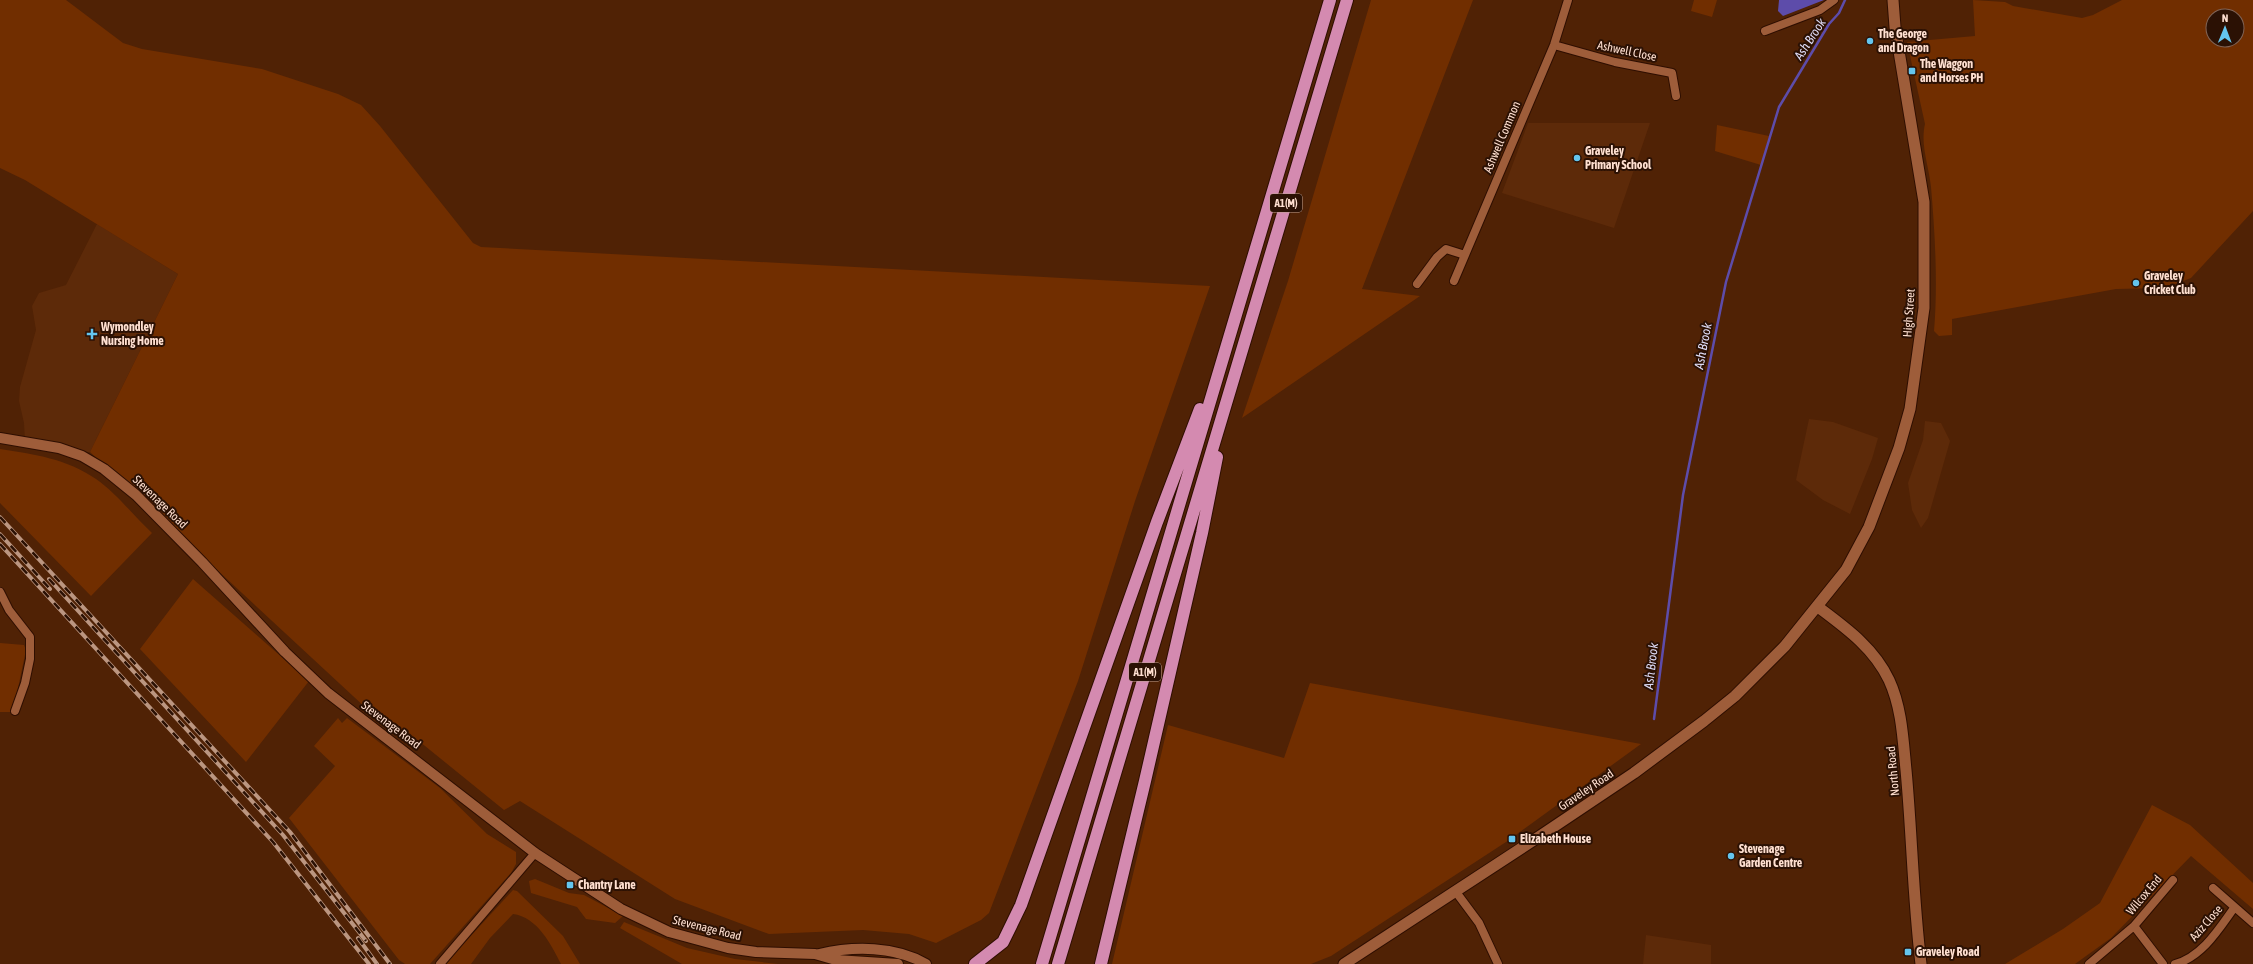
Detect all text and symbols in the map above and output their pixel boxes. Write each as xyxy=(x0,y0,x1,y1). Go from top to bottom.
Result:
north arrow xyxy=(2205,8,2245,48)
text: N xyxy=(2222,12,2229,24)
water label: Ash Brook xyxy=(1790,15,1829,63)
place label: The George and Dragon xyxy=(1878,27,1929,55)
marker: The George and Dragon xyxy=(1865,36,1875,46)
street label: Ashwell Close xyxy=(1596,38,1658,64)
place label: The Waggon and Horses PH xyxy=(1920,57,1983,85)
marker: The Waggon and Horses PH xyxy=(1907,66,1917,76)
street label: Ashwell Common xyxy=(1481,99,1523,175)
place label: Graveley Primary School xyxy=(1585,144,1652,172)
marker: Graveley Primary School xyxy=(1572,153,1582,163)
road number: A1(M) xyxy=(1270,194,1302,212)
place label: Graveley Cricket Club xyxy=(2144,269,2196,297)
marker: Graveley Cricket Club xyxy=(2131,278,2141,288)
street label: High Street xyxy=(1900,288,1918,338)
place label: Wymondley Nursing Home xyxy=(100,320,164,348)
water label: Ash Brook xyxy=(1691,321,1715,371)
marker: Wymondley Nursing Home xyxy=(86,328,98,340)
street label: Stevenage Road xyxy=(130,473,190,531)
water label: Ash Brook xyxy=(1641,642,1661,691)
road number: A1(M) xyxy=(1129,663,1161,681)
street label: Stevenage Road xyxy=(359,698,423,752)
street label: North Road xyxy=(1884,746,1902,796)
street label: Graveley Road xyxy=(1556,766,1616,814)
place label: Elizabeth House xyxy=(1520,832,1592,846)
marker: Elizabeth House xyxy=(1507,834,1517,844)
place label: Stevenage Garden Centre xyxy=(1739,842,1803,870)
marker: Stevenage Garden Centre xyxy=(1726,851,1736,861)
street label: Wilcox End xyxy=(2123,872,2165,918)
place label: Chantry Lane xyxy=(578,878,636,892)
marker: Chantry Lane xyxy=(565,880,575,890)
street label: Aziz Close xyxy=(2187,902,2225,944)
street label: Stevenage Road xyxy=(671,913,743,943)
place label: Graveley Road xyxy=(1916,945,1980,959)
marker: Graveley Road xyxy=(1903,947,1913,957)

